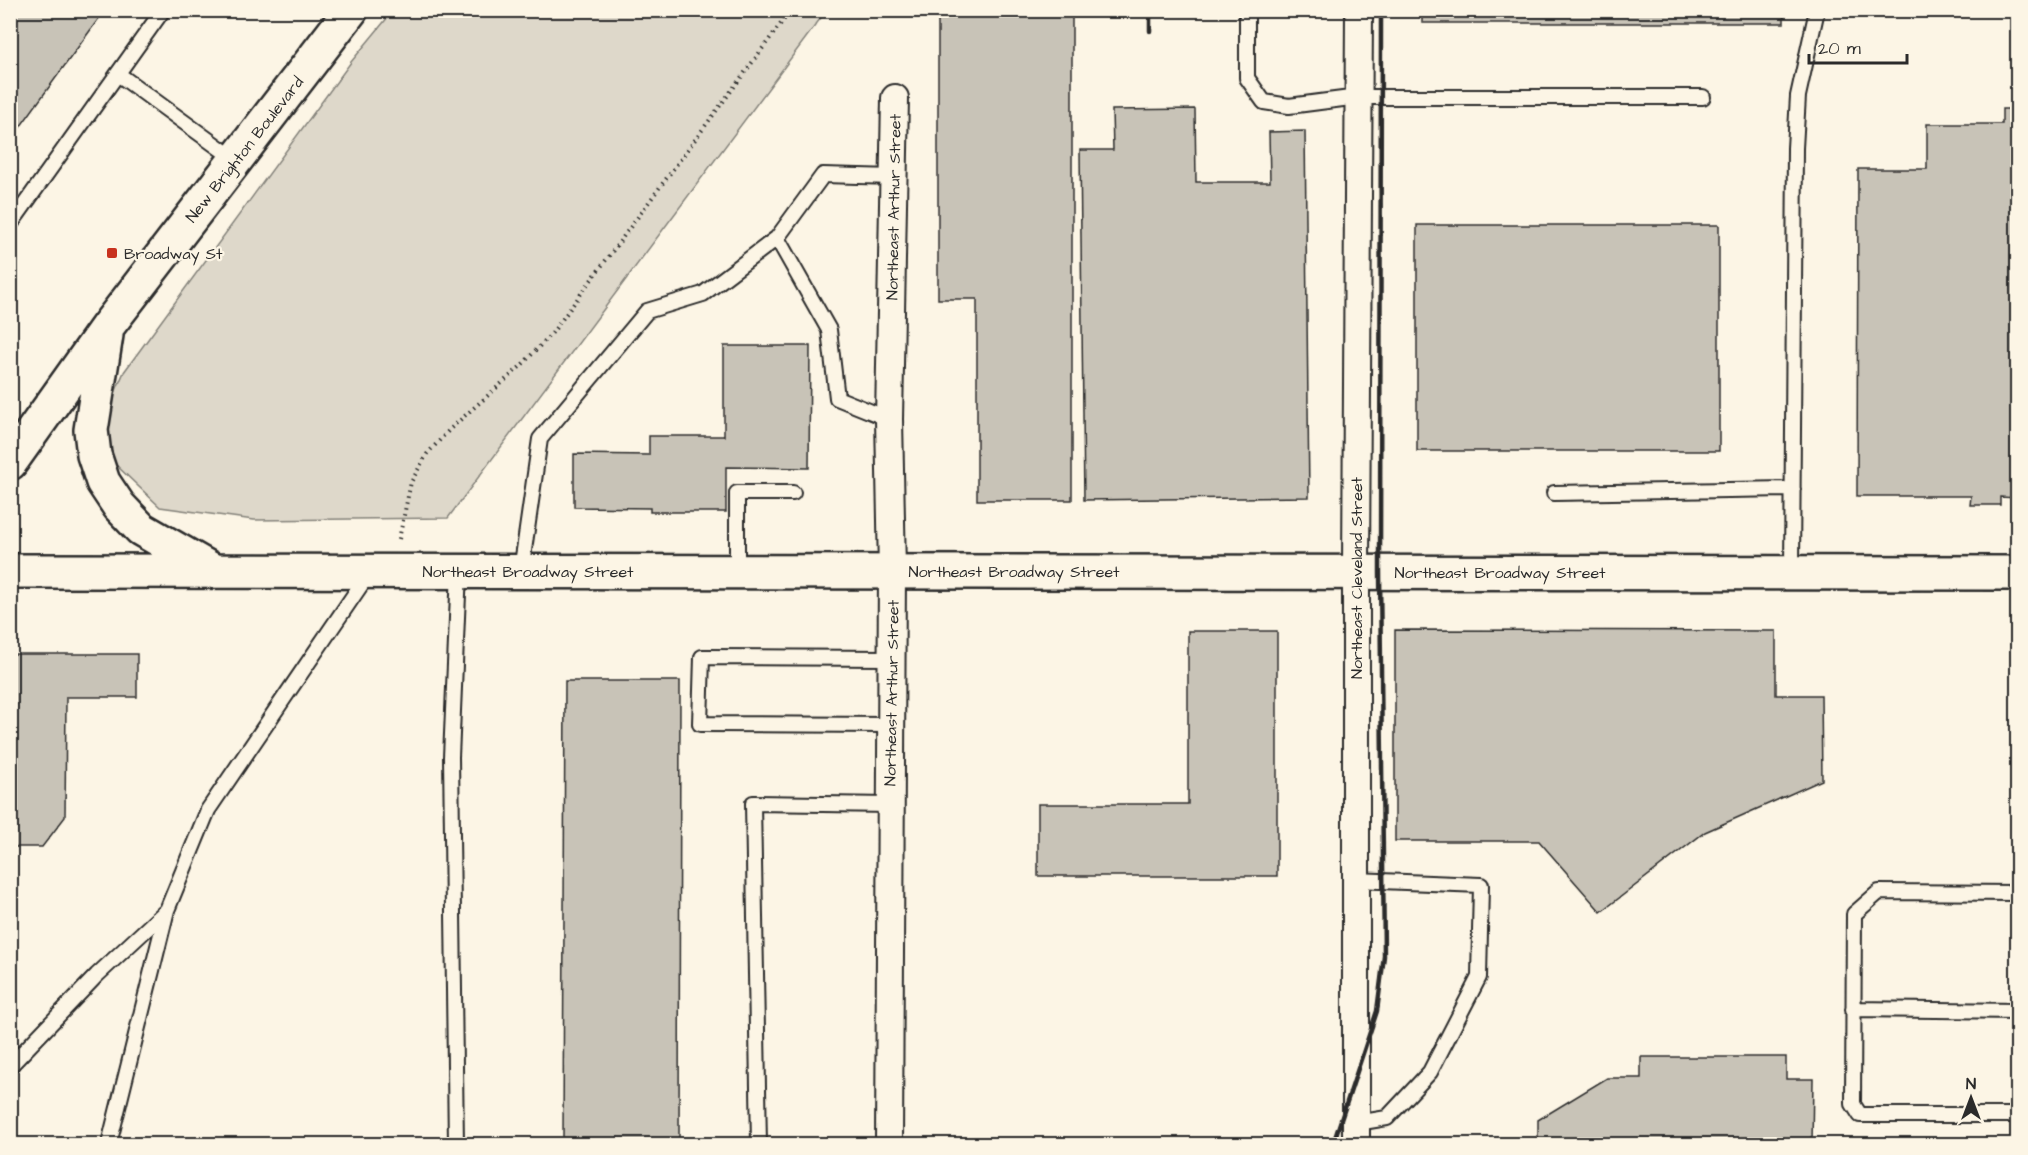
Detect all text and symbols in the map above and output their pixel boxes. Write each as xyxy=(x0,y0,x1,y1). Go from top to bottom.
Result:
scale bar xyxy=(1809,27,1906,65)
text: 20 m xyxy=(1818,36,1861,61)
street label: New Brighton Boulevard xyxy=(181,72,310,228)
street label: Northeast Arthur Street xyxy=(881,113,907,300)
place label: Broadway St xyxy=(124,243,223,266)
marker: Broadway St xyxy=(105,246,119,260)
street label: Northeast Cleveland Street xyxy=(1346,476,1368,679)
street label: Northeast Broadway Street xyxy=(422,561,634,584)
street label: Northeast Broadway Street xyxy=(908,561,1120,584)
street label: Northeast Broadway Street xyxy=(1394,562,1606,585)
street label: Northeast Arthur Street xyxy=(879,599,905,786)
north arrow xyxy=(1941,1068,2001,1128)
text: N xyxy=(1966,1073,1976,1095)

